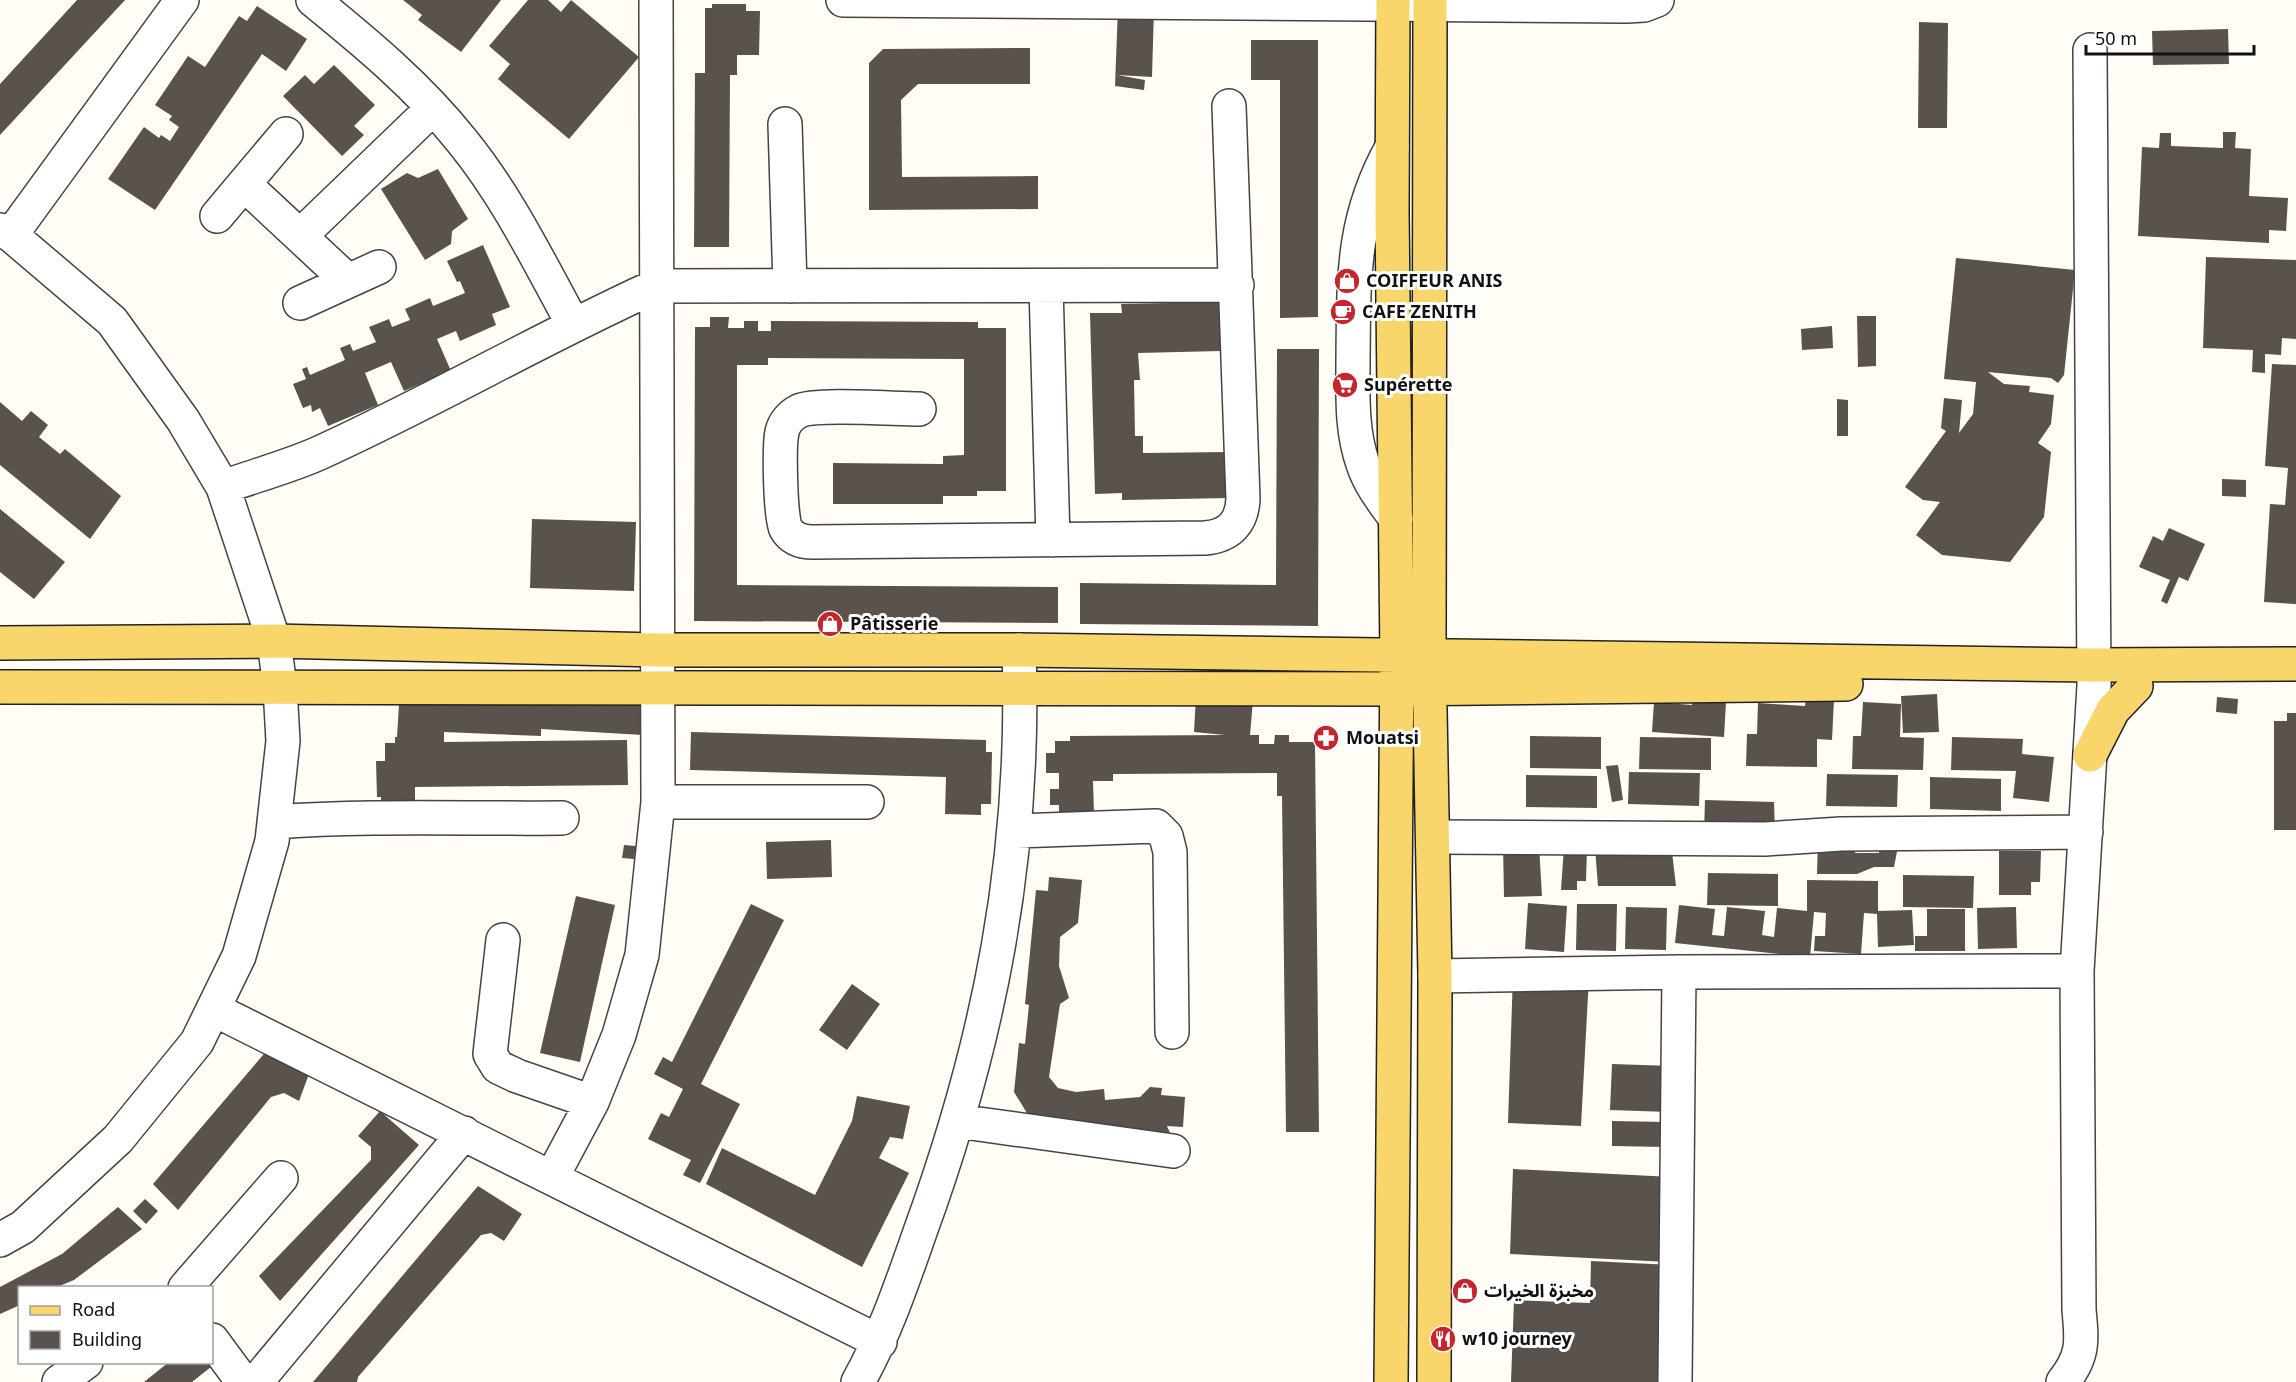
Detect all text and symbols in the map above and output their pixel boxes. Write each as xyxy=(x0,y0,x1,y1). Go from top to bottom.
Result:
scale bar xyxy=(2086,18,2254,56)
text: 50 m xyxy=(2095,20,2137,58)
place label: COIFFEUR ANIS xyxy=(1366,262,1503,300)
shop icon: COIFFEUR ANIS xyxy=(1332,266,1362,296)
place label: CAFE ZENITH xyxy=(1362,293,1477,331)
cafe icon: CAFE ZENITH xyxy=(1328,297,1358,327)
place label: Supérette xyxy=(1364,366,1453,404)
supermarket icon: Supérette xyxy=(1330,370,1360,400)
place label: Pâtisserie xyxy=(850,605,938,643)
shop icon: Pâtisserie xyxy=(815,609,845,639)
place label: Mouatsi xyxy=(1346,719,1419,757)
pharmacy icon: Mouatsi xyxy=(1311,723,1341,753)
place label: مخبزة الخيرات xyxy=(1484,1272,1594,1310)
shop icon: مخبزة الخيرات xyxy=(1450,1276,1480,1306)
legend xyxy=(18,1286,213,1364)
text: Road xyxy=(72,1291,115,1329)
place label: w10 journey xyxy=(1462,1320,1572,1358)
text: Building xyxy=(72,1321,142,1359)
restaurant icon: w10 journey xyxy=(1428,1324,1458,1354)

